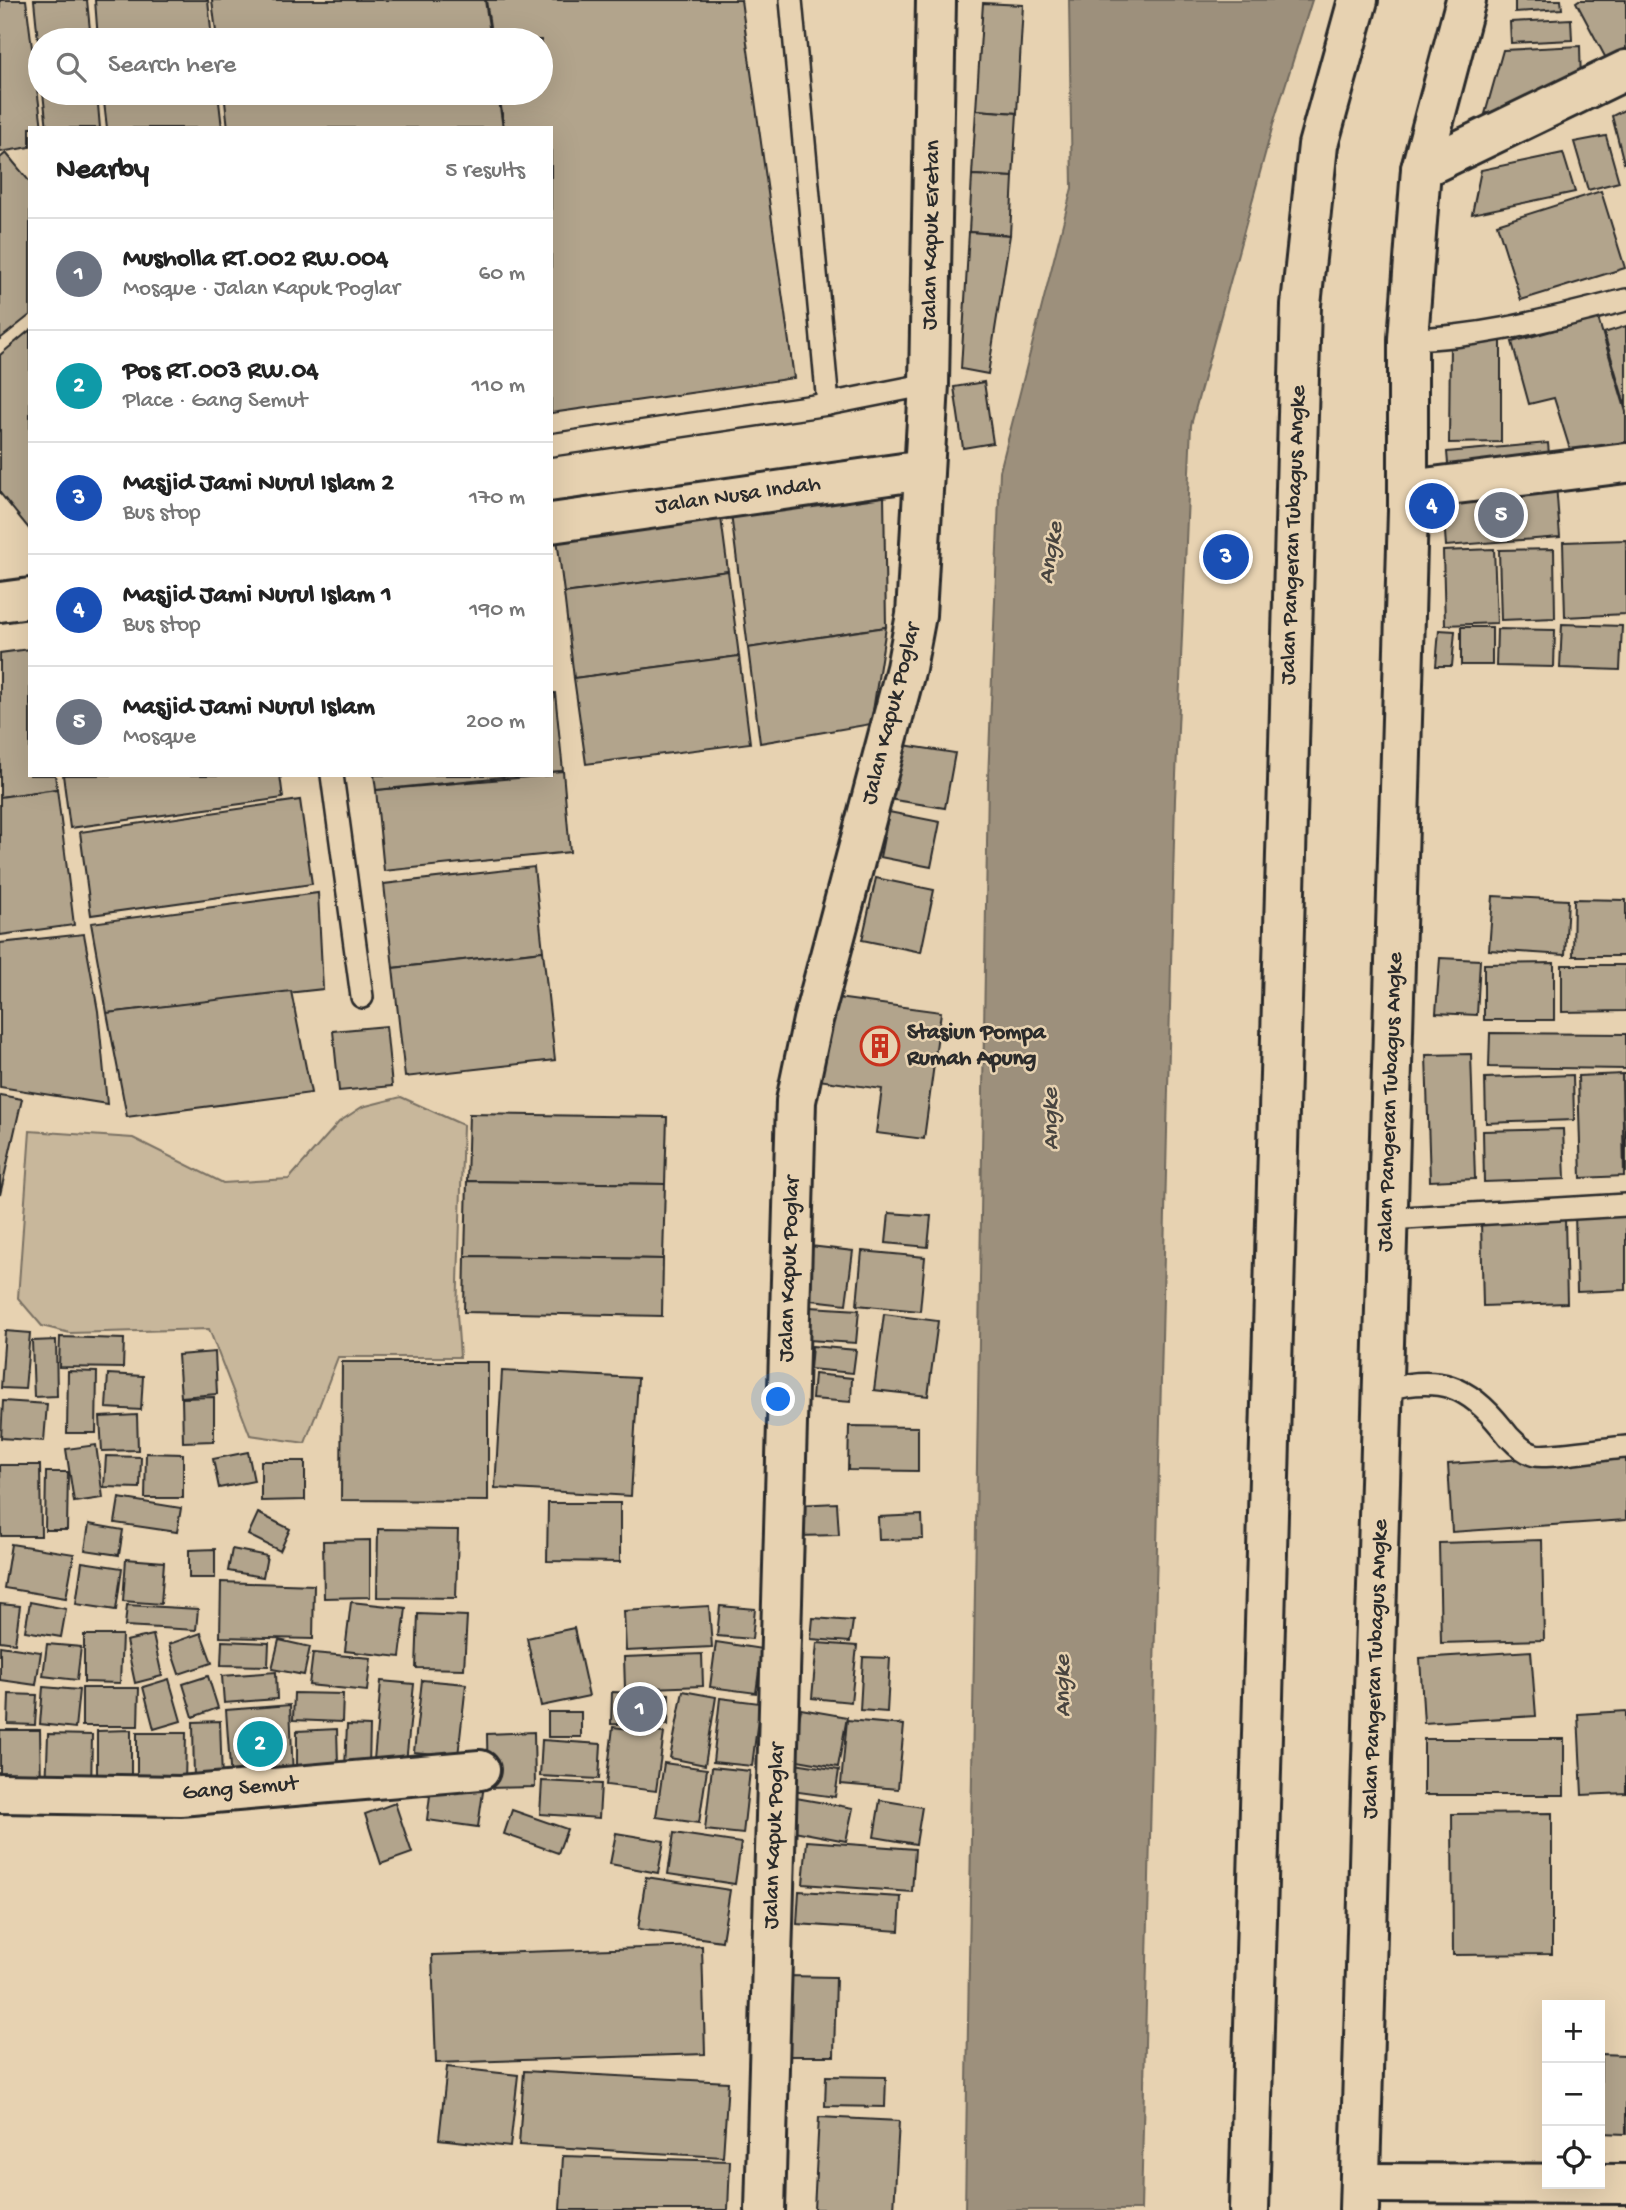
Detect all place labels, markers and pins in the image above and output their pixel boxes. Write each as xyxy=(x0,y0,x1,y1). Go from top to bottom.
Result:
pin: 4 xyxy=(1409,480,1455,532)
pin: 5 xyxy=(1478,489,1524,541)
pin: 3 xyxy=(1203,531,1249,583)
place label: Stasiun Pompa Rumah Apung xyxy=(906,1020,1047,1073)
building icon: Stasiun Pompa Rumah Apung xyxy=(859,1025,901,1067)
pin: 1 xyxy=(617,1683,663,1735)
pin: 2 xyxy=(237,1718,283,1770)

